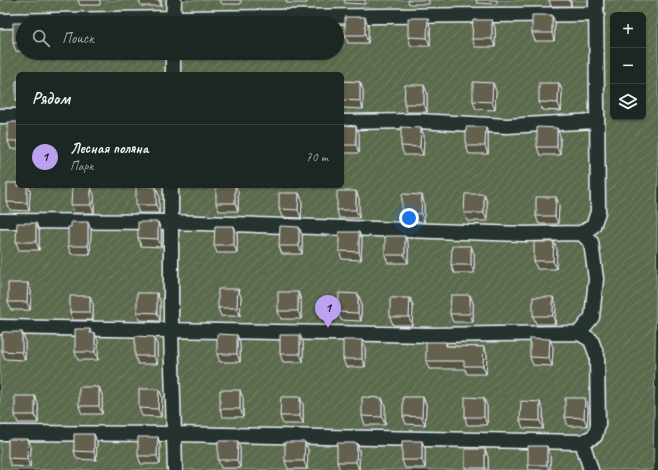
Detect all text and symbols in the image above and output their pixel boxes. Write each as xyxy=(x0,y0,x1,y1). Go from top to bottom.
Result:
map controls xyxy=(610,12,646,120)
button: + xyxy=(610,12,646,48)
search box xyxy=(16,16,344,60)
icon: search xyxy=(30,27,52,49)
text: Поиск xyxy=(62,29,94,48)
button: − xyxy=(610,48,646,84)
button: layers xyxy=(610,84,646,120)
text: Рядом xyxy=(32,88,70,109)
text: Лесная поляна xyxy=(70,139,148,158)
text: 1 xyxy=(42,149,48,165)
text: 70 m xyxy=(306,149,328,165)
text: Парк xyxy=(70,158,93,174)
your location xyxy=(399,208,419,228)
pin: 1 xyxy=(315,295,341,328)

